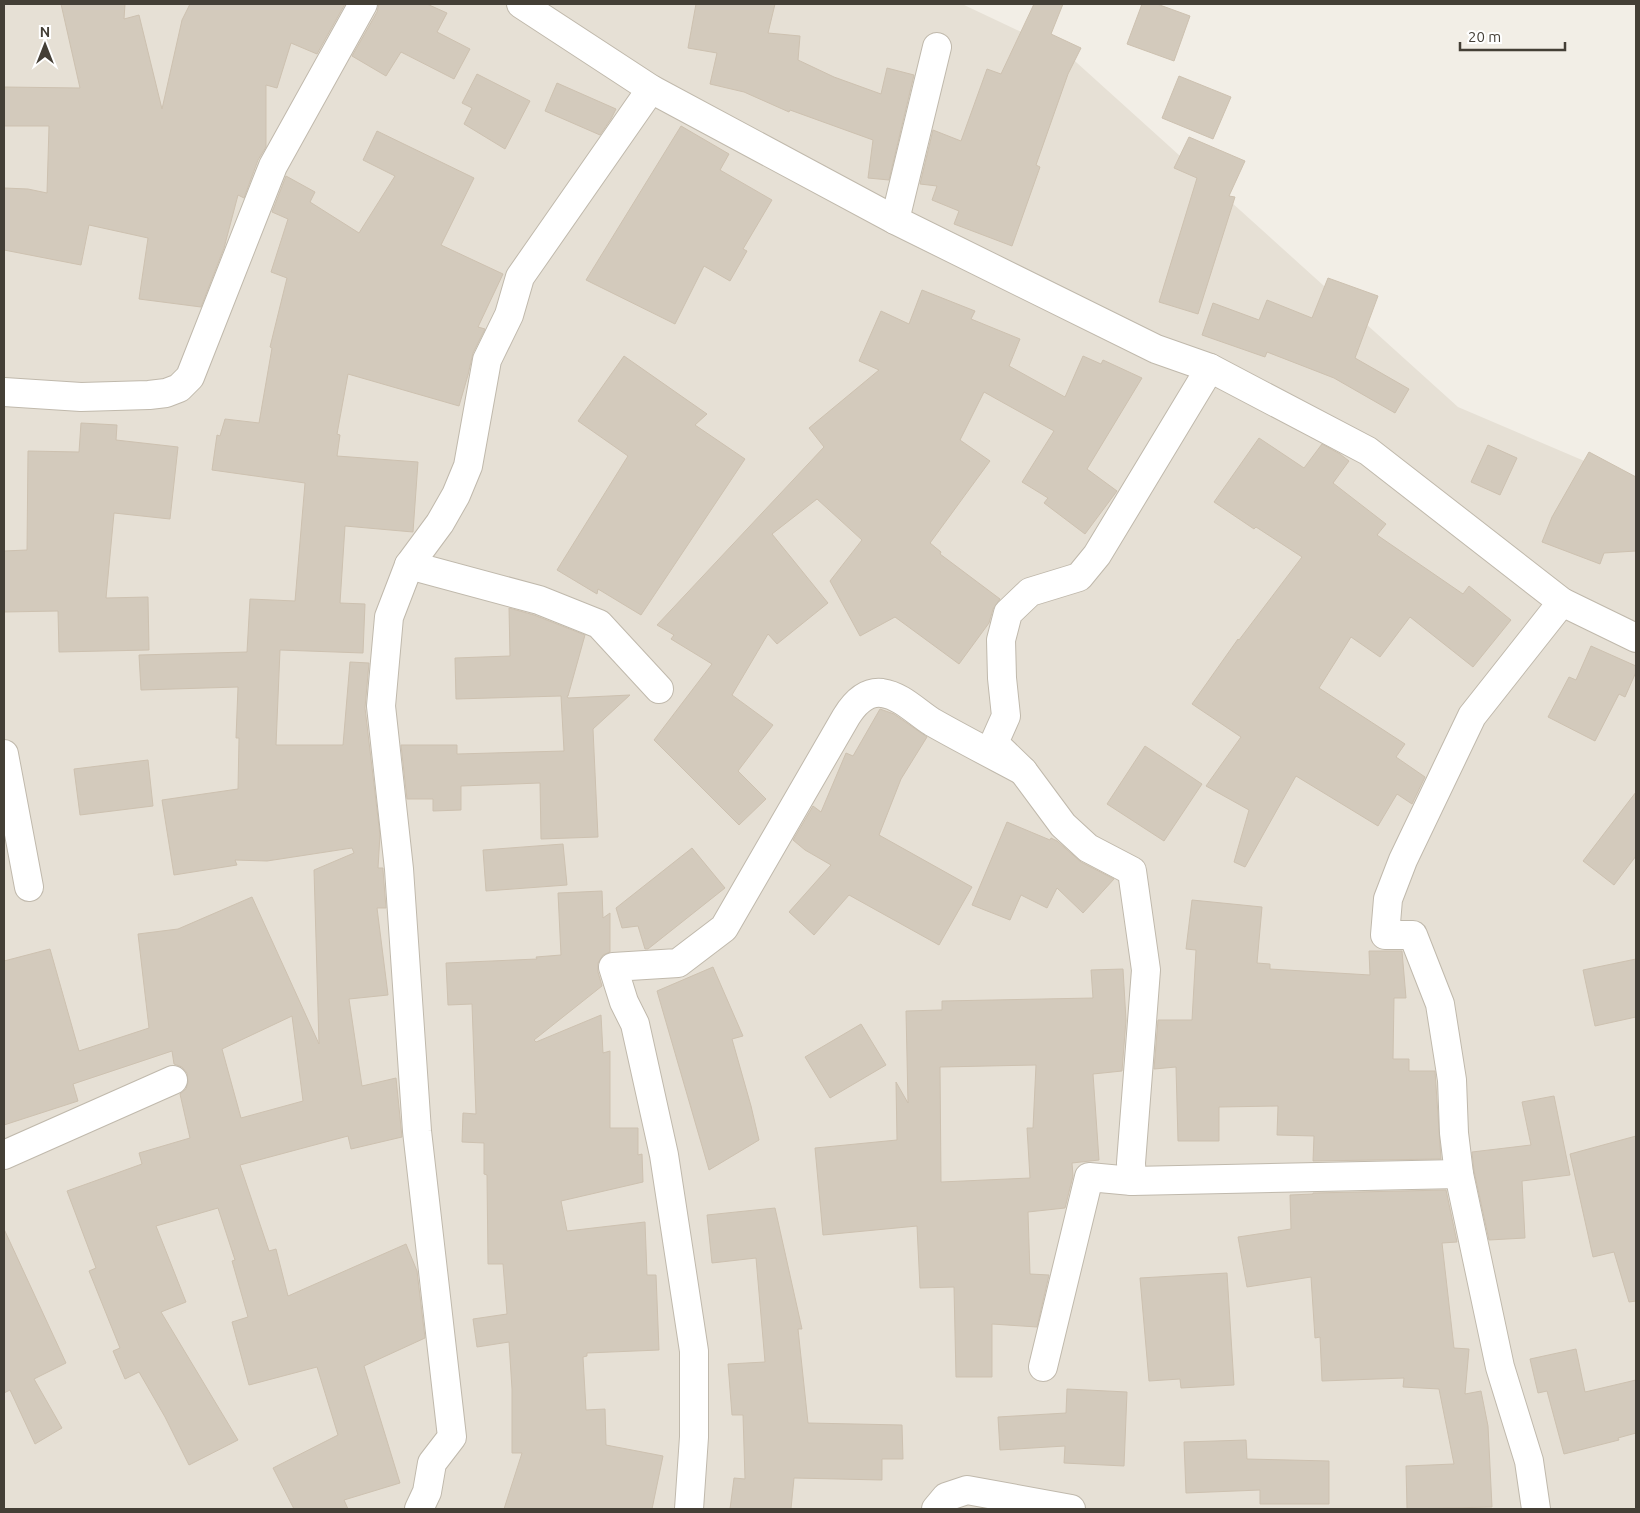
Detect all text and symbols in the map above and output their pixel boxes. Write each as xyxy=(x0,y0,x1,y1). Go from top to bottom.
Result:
north arrow xyxy=(20,20,70,70)
scale bar xyxy=(1460,20,1565,52)
text: N xyxy=(40,24,50,40)
text: 20 m xyxy=(1468,28,1501,45)

